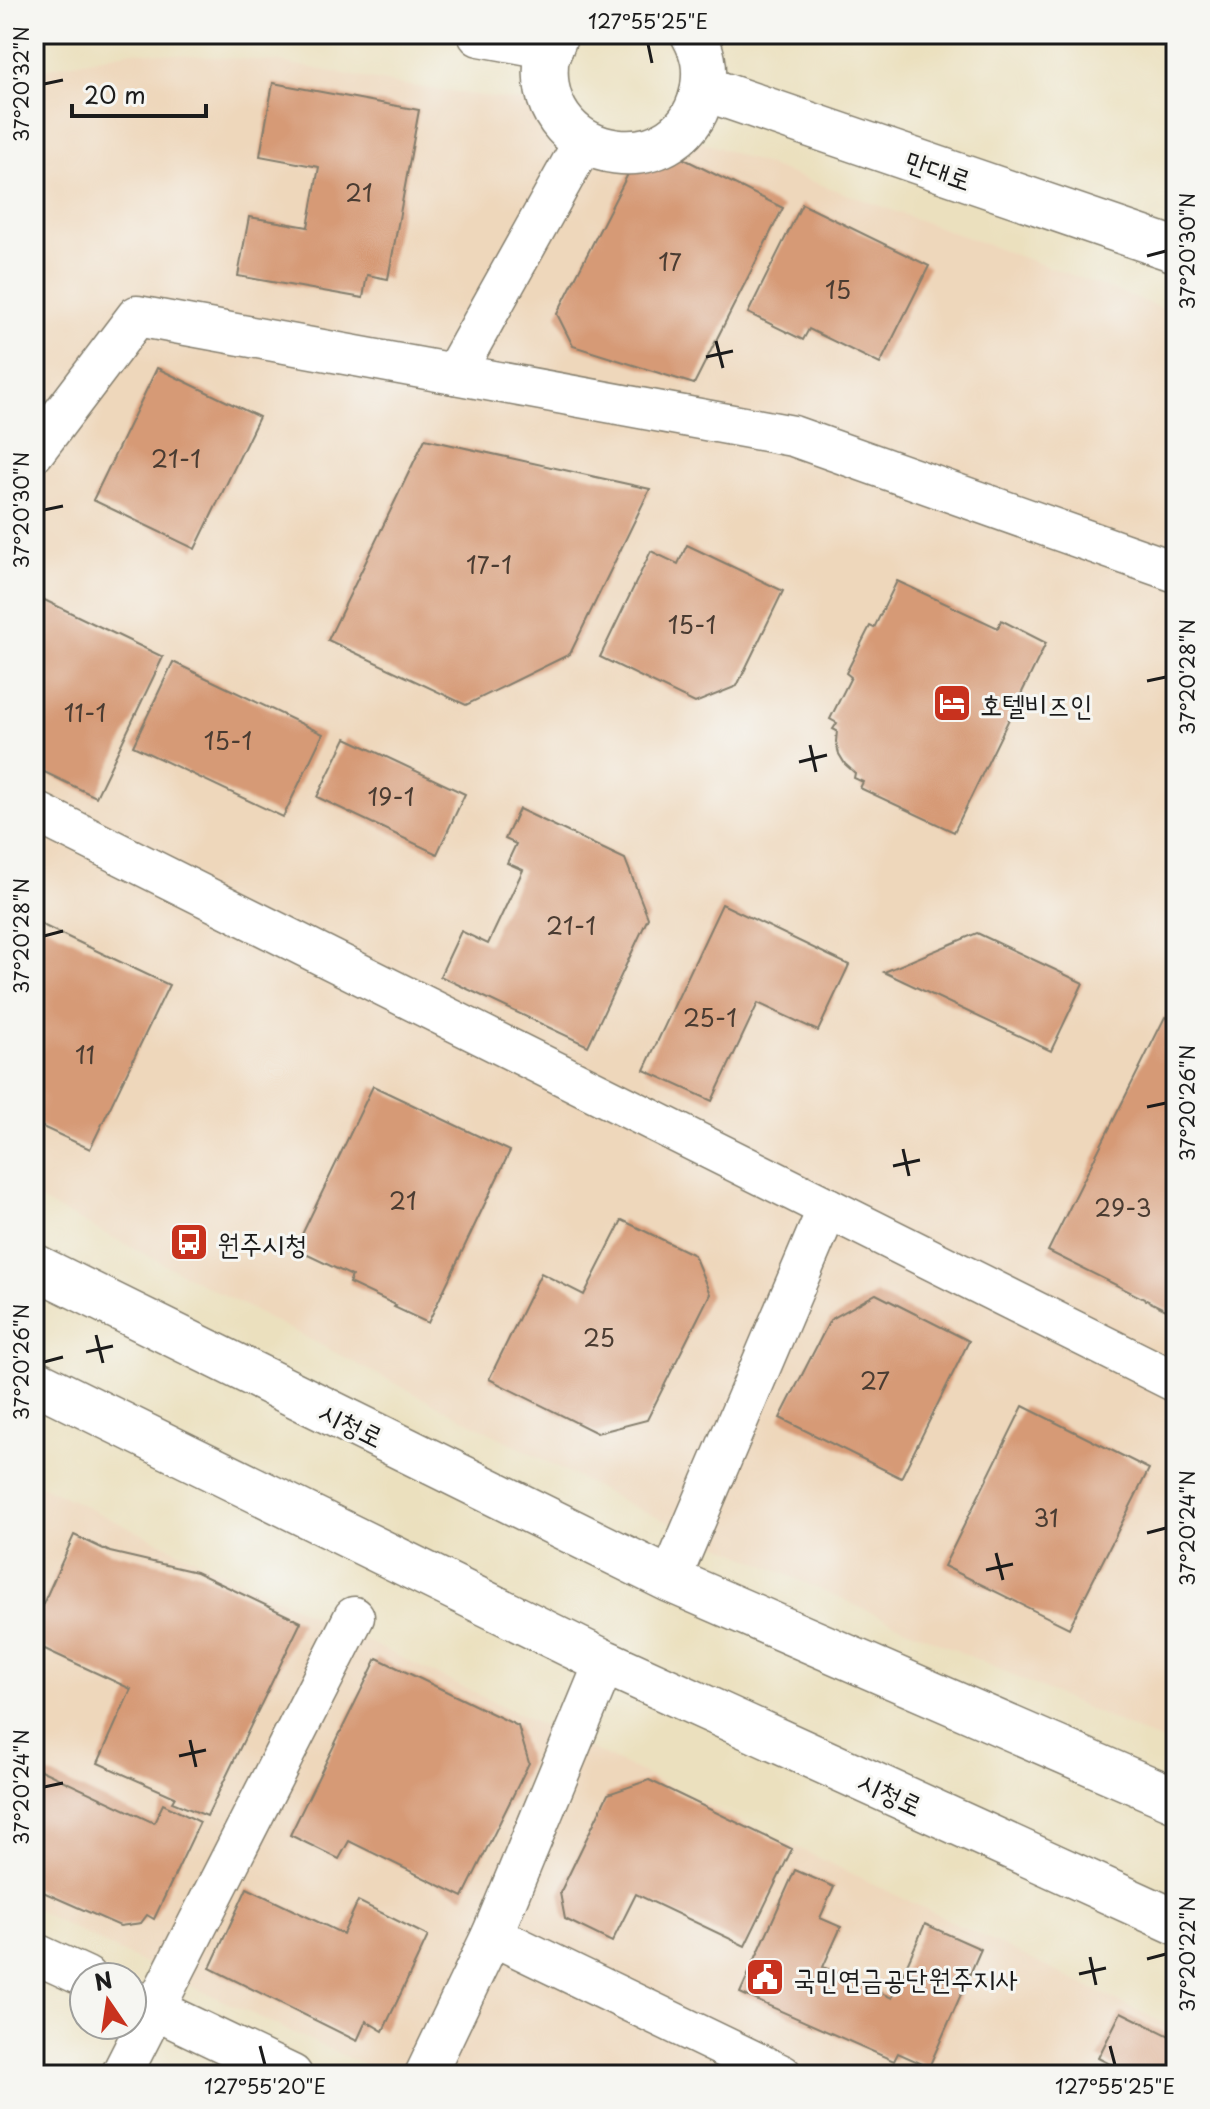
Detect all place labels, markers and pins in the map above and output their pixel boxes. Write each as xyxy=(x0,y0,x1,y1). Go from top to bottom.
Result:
hotel icon: 호텔비즈인 xyxy=(931,682,973,724)
place label: 호텔비즈인 xyxy=(980,682,1093,725)
bus stop icon: 원주시청 xyxy=(168,1221,210,1263)
place label: 원주시청 xyxy=(217,1221,307,1264)
public building icon: 국민연금공단원주지사 xyxy=(744,1956,786,1998)
place label: 국민연금공단원주지사 xyxy=(793,1956,1018,1999)

